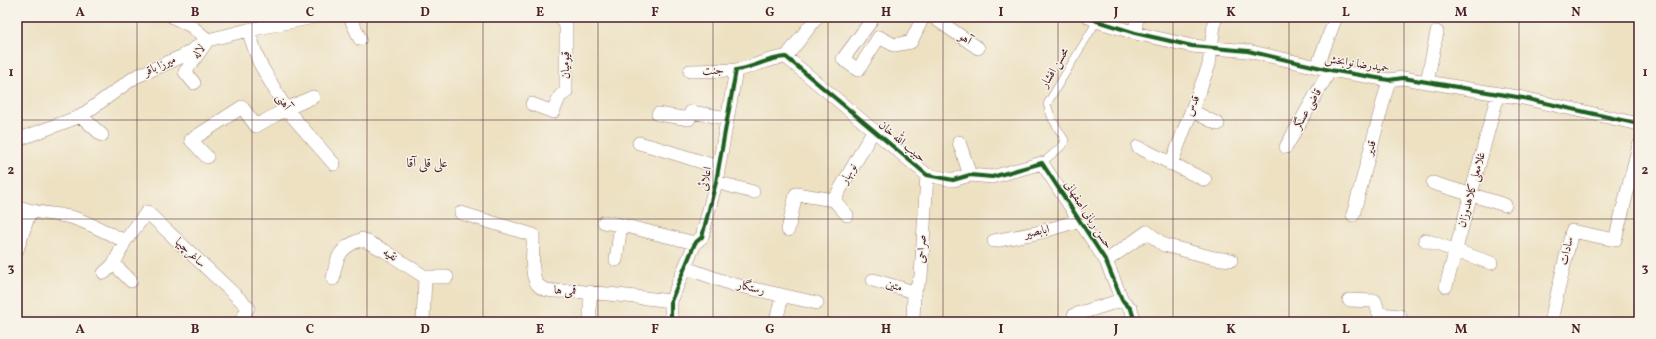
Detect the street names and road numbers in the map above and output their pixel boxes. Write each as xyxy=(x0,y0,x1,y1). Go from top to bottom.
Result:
street label: آهو xyxy=(955,28,976,50)
street label: لاله xyxy=(188,41,210,62)
street label: محسن افشار xyxy=(1036,44,1074,92)
street label: قیومیان xyxy=(558,51,574,79)
street label: حمیدرضا نوابخش xyxy=(1323,51,1391,77)
street label: میرزا باقر xyxy=(140,52,179,81)
street label: جنت xyxy=(702,63,724,79)
street label: قاضی عسگر xyxy=(1289,86,1326,134)
street label: آهنی xyxy=(272,90,296,115)
street label: قدس xyxy=(1182,93,1204,119)
street label: حبیب الله خان xyxy=(875,115,931,167)
street label: قدیر xyxy=(1361,139,1381,159)
street label: غلامعلی کلاهدوزان xyxy=(1454,150,1490,230)
street label: نوبهار xyxy=(836,161,861,188)
street label: اعلائی xyxy=(696,165,716,193)
street label: حسن ربانی اصفهانی xyxy=(1060,178,1116,252)
street label: ابابصیر xyxy=(1021,221,1051,243)
street label: صراحی xyxy=(913,234,931,264)
street label: ساغرچیها xyxy=(171,235,209,272)
street label: سادات xyxy=(1556,235,1578,267)
street label: نقیه xyxy=(380,244,400,266)
street label: رستگار xyxy=(735,276,767,299)
street label: متین xyxy=(884,276,904,296)
street label: قمی ها xyxy=(554,283,576,299)

